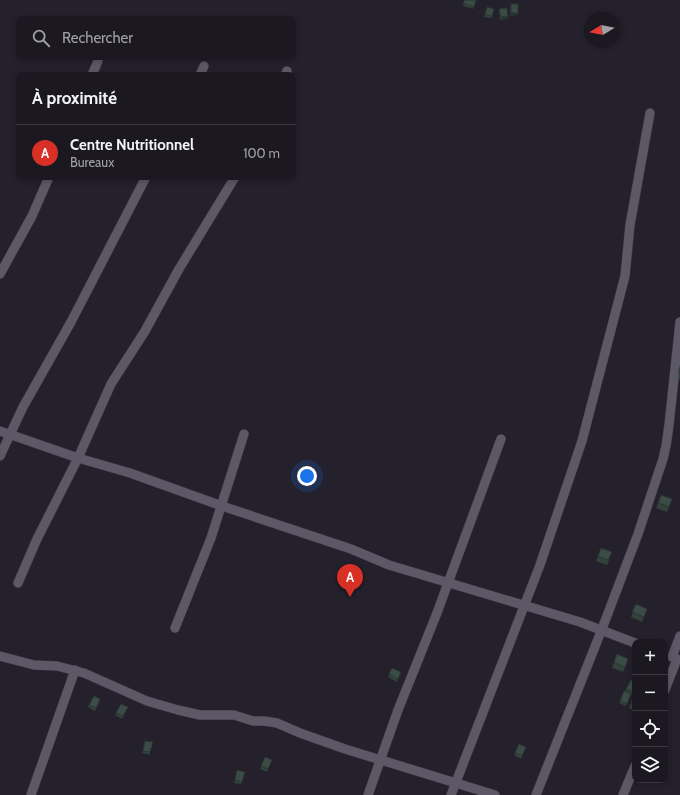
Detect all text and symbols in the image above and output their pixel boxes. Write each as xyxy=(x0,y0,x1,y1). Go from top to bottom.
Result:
north arrow xyxy=(584,12,620,48)
search box xyxy=(16,16,296,60)
icon: search xyxy=(30,27,52,49)
text: Rechercher xyxy=(62,29,133,47)
text: À proximité xyxy=(32,88,117,108)
text: Centre Nutritionnel xyxy=(70,136,194,154)
text: A xyxy=(41,145,49,161)
text: 100 m xyxy=(243,145,280,161)
text: Bureaux xyxy=(70,154,114,170)
your location xyxy=(297,466,317,486)
pin: A xyxy=(337,564,363,597)
map controls xyxy=(632,639,668,783)
button: + xyxy=(632,639,668,675)
button: − xyxy=(632,675,668,711)
button: locate xyxy=(632,711,668,747)
button: layers xyxy=(632,747,668,783)

